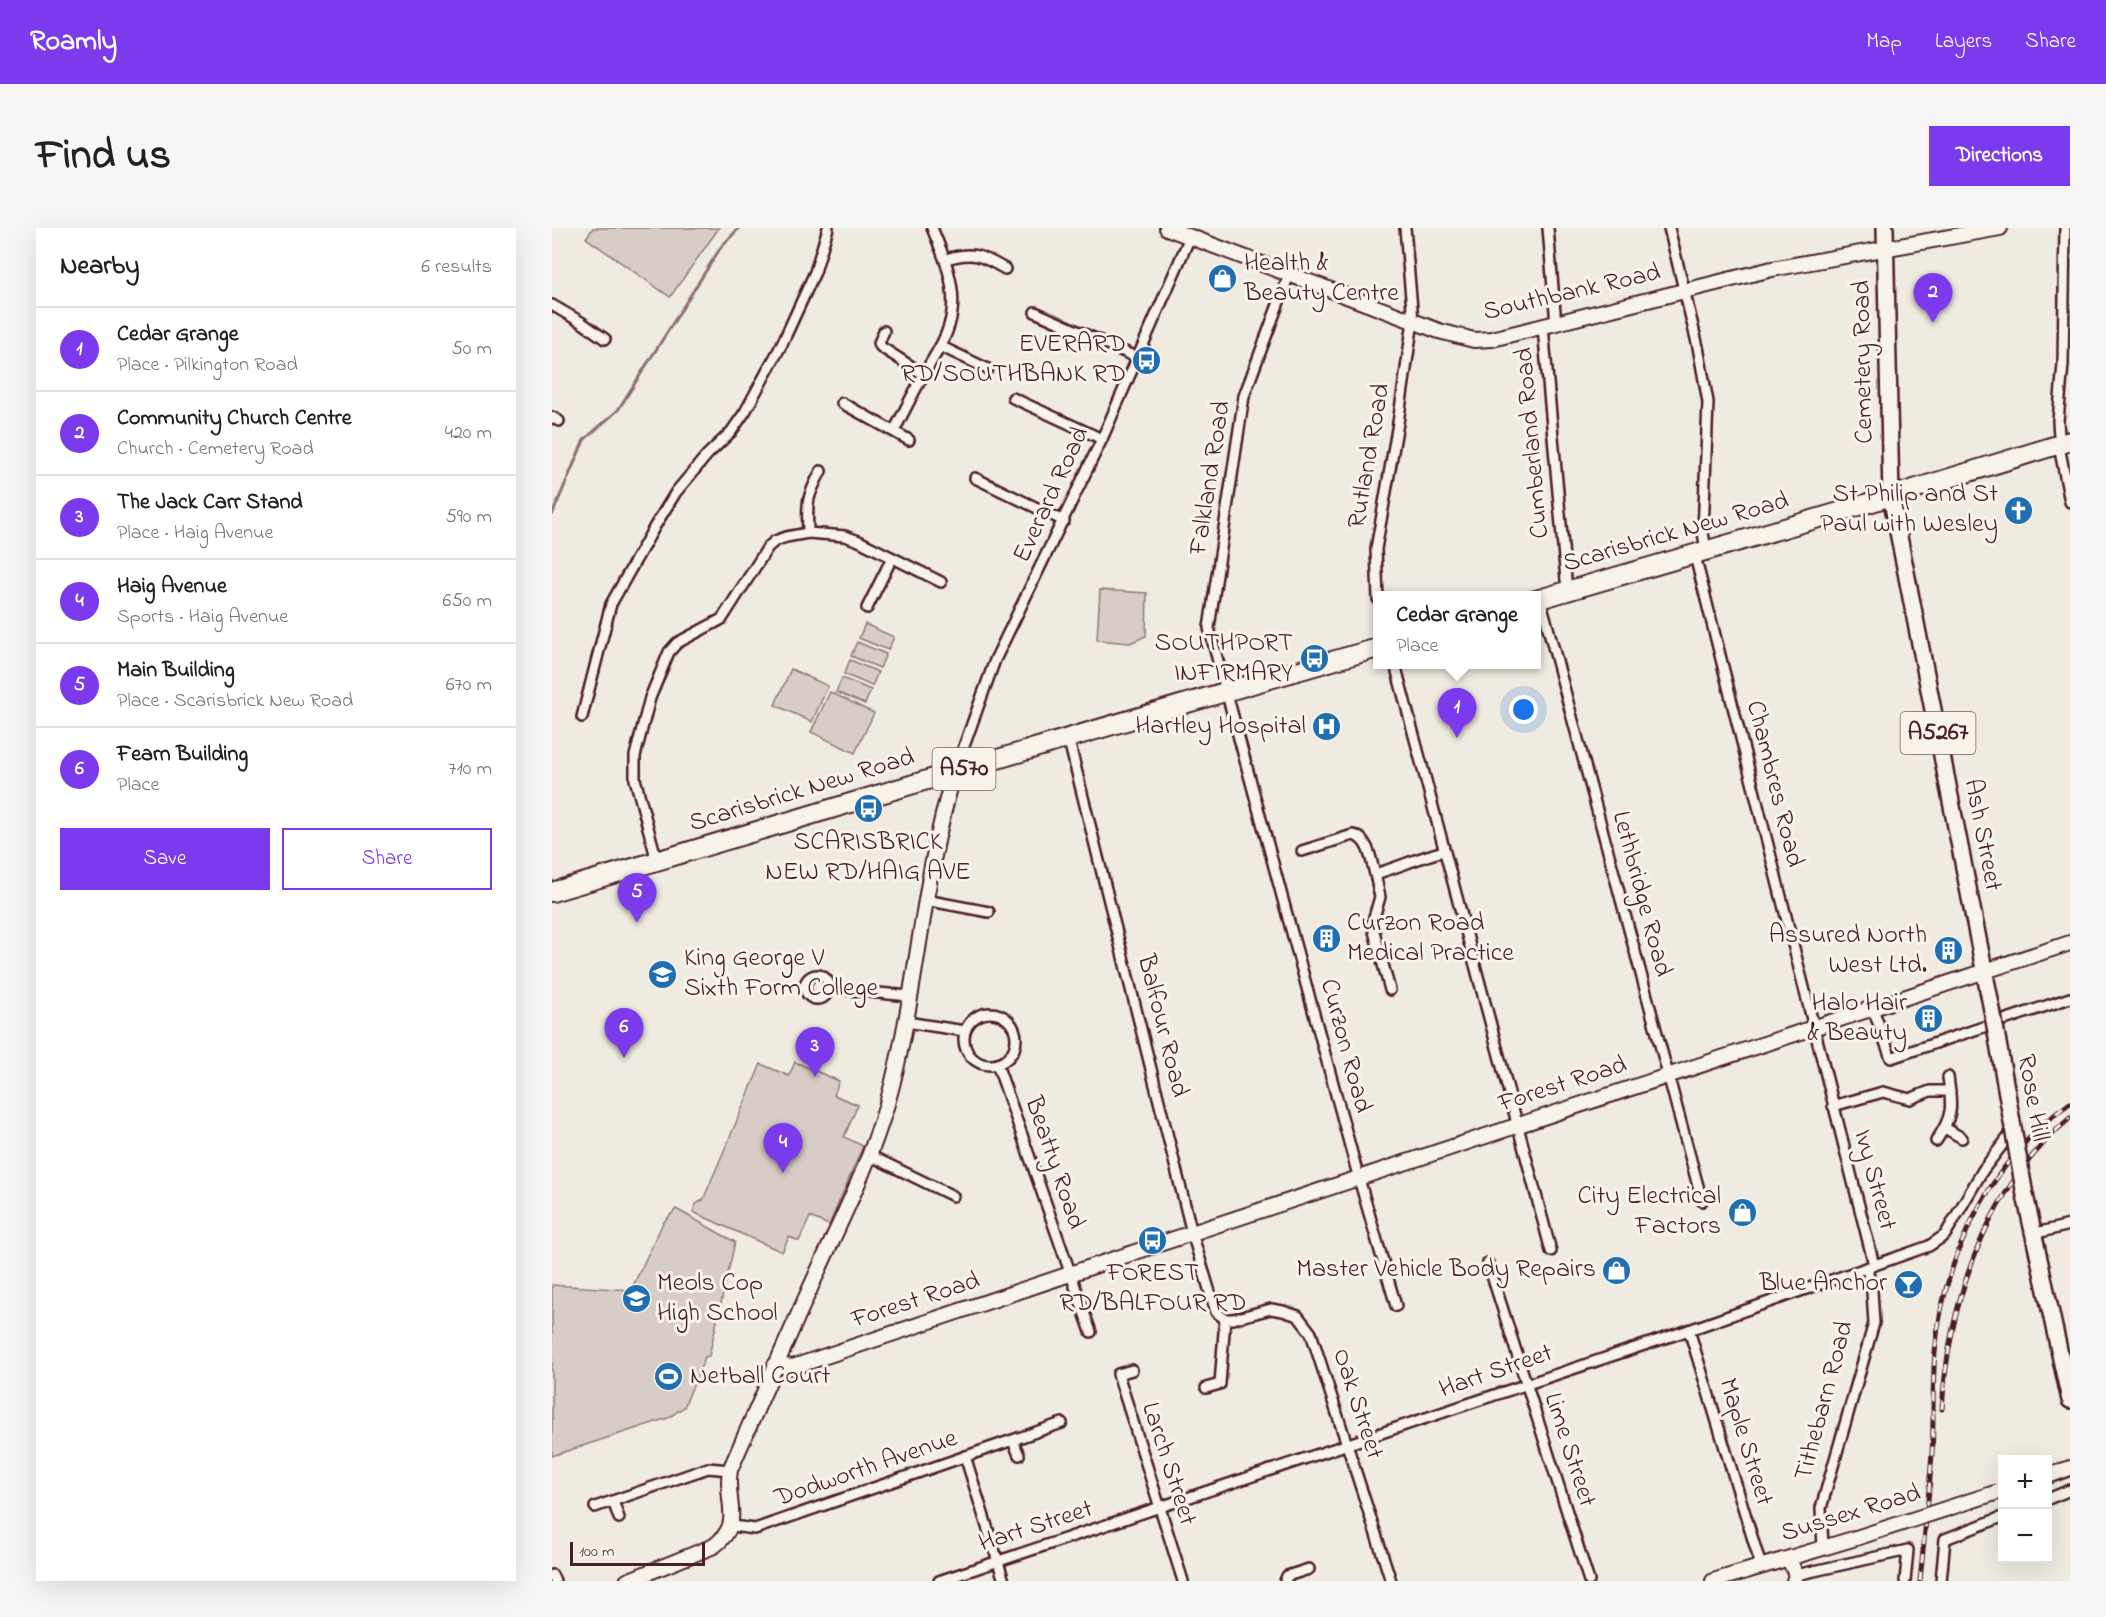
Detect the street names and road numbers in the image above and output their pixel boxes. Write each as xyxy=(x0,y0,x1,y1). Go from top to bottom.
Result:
street label: Southbank Road xyxy=(1479,254,1665,332)
street label: Cemetery Road xyxy=(1844,279,1884,444)
street label: Cumberland Road xyxy=(1506,346,1560,540)
street label: Rutland Road xyxy=(1339,380,1402,532)
street label: Falkland Road xyxy=(1180,398,1242,559)
street label: Everard Road xyxy=(1004,420,1100,569)
street label: Scarisbrick New Road xyxy=(1559,482,1794,583)
street label: Chambres Road xyxy=(1735,697,1813,872)
road number: A5267 xyxy=(1900,712,1976,754)
street label: Scarisbrick New Road xyxy=(685,739,920,843)
road number: A570 xyxy=(932,748,996,790)
street label: Ash Street xyxy=(1953,776,2012,895)
street label: Lethbridge Road xyxy=(1601,807,1681,981)
street label: Balfour Road xyxy=(1126,950,1198,1102)
street label: Curzon Road xyxy=(1309,975,1381,1118)
street label: Forest Road xyxy=(1493,1046,1632,1124)
street label: Rose Hill xyxy=(2006,1051,2058,1145)
street label: Beatty Road xyxy=(1013,1091,1095,1235)
street label: Ivy Street xyxy=(1842,1126,1906,1235)
street label: Forest Road xyxy=(846,1262,985,1340)
street label: Tithebarn Road xyxy=(1785,1317,1865,1485)
street label: Hart Street xyxy=(1434,1335,1558,1409)
street label: Oak Street xyxy=(1321,1344,1393,1465)
street label: Maple Street xyxy=(1708,1374,1782,1511)
street label: Lime Street xyxy=(1533,1388,1605,1512)
street label: Larch Street xyxy=(1130,1397,1206,1531)
street label: Dodworth Avenue xyxy=(769,1420,963,1518)
street label: Sussex Road xyxy=(1776,1475,1926,1553)
street label: Hart Street xyxy=(974,1491,1098,1563)

